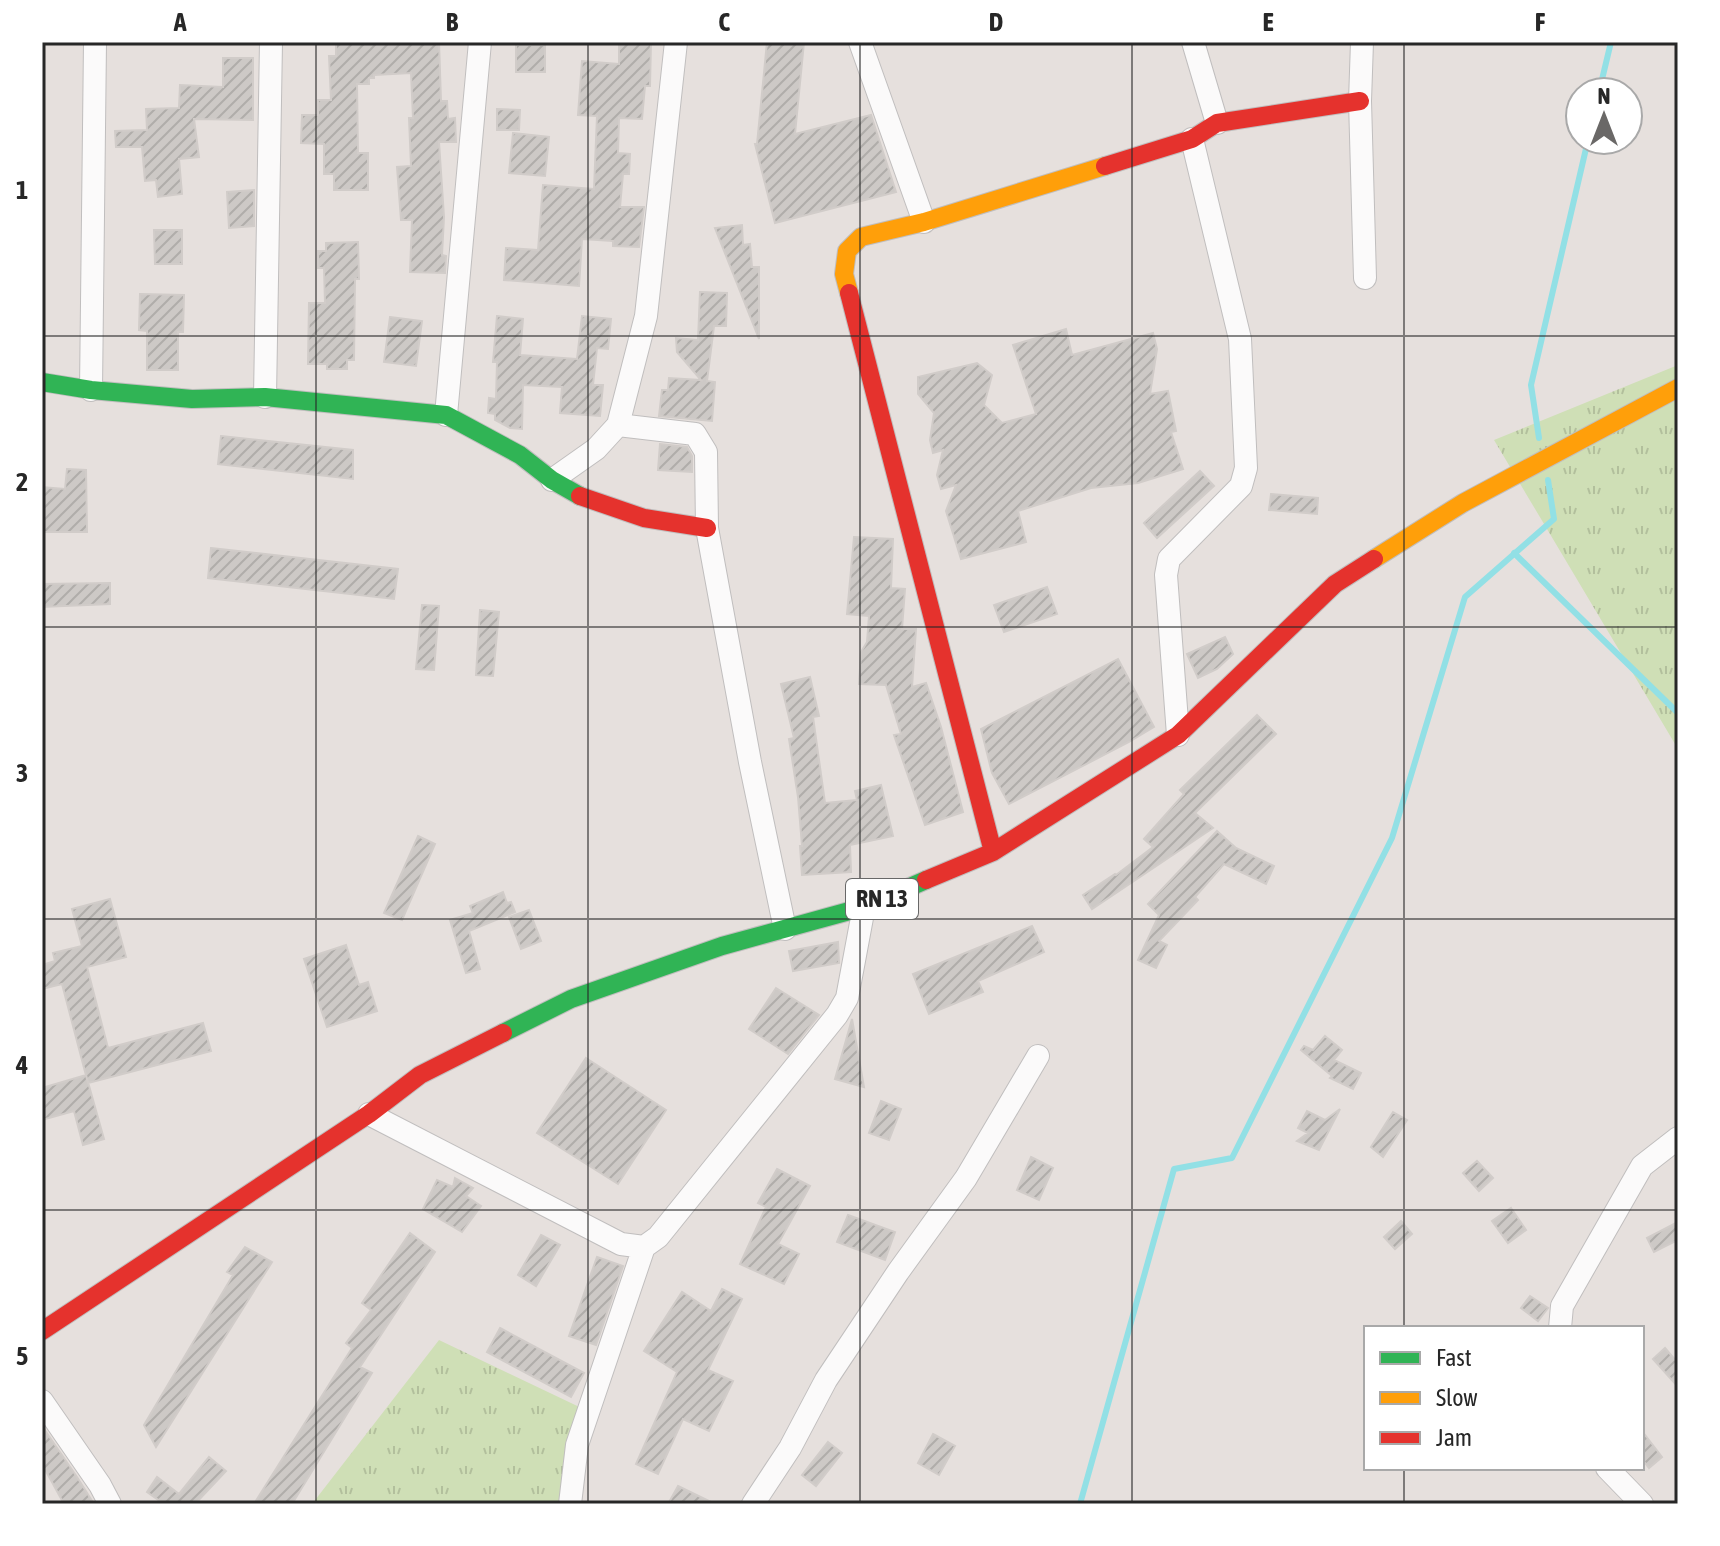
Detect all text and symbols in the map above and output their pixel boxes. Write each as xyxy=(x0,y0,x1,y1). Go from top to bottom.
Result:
text: A xyxy=(173,7,187,37)
text: B xyxy=(446,7,459,37)
text: C xyxy=(718,7,730,37)
text: D xyxy=(989,7,1003,37)
text: E xyxy=(1262,7,1274,37)
text: F xyxy=(1535,7,1546,37)
north arrow xyxy=(1564,76,1644,156)
text: N xyxy=(1598,83,1610,109)
text: 1 xyxy=(16,175,28,205)
text: 2 xyxy=(16,467,28,497)
text: 3 xyxy=(16,758,28,788)
road number: RN 13 xyxy=(846,879,918,919)
text: 4 xyxy=(15,1050,28,1080)
legend xyxy=(1364,1326,1644,1470)
text: 5 xyxy=(16,1341,28,1371)
text: Fast xyxy=(1436,1344,1472,1371)
text: Slow xyxy=(1436,1384,1478,1411)
text: Jam xyxy=(1436,1424,1472,1451)

